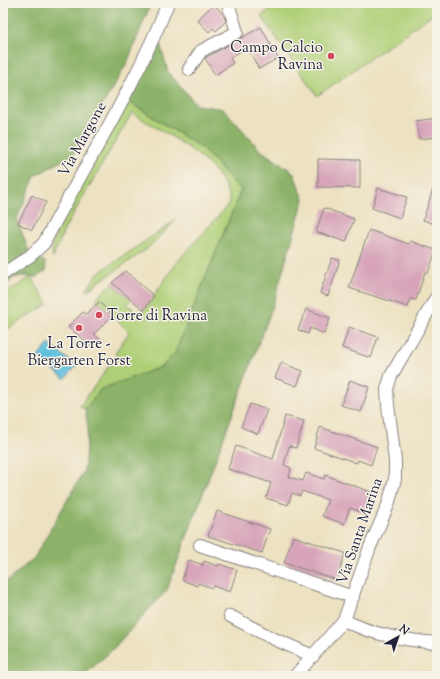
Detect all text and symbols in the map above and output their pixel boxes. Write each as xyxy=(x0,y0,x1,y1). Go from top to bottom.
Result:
place label: Campo Calcio Ravina xyxy=(230,38,323,76)
marker: Campo Calcio Ravina xyxy=(326,51,336,61)
street label: Via Margone xyxy=(54,98,113,181)
place label: Torre di Ravina xyxy=(107,306,207,327)
marker: Torre di Ravina xyxy=(94,310,104,320)
marker: La Torre - Biergarten Forst xyxy=(74,323,84,333)
place label: La Torre - Biergarten Forst xyxy=(27,334,131,372)
street label: Via Santa Marina xyxy=(332,475,389,588)
north arrow xyxy=(378,617,418,657)
text: N xyxy=(395,621,412,639)

